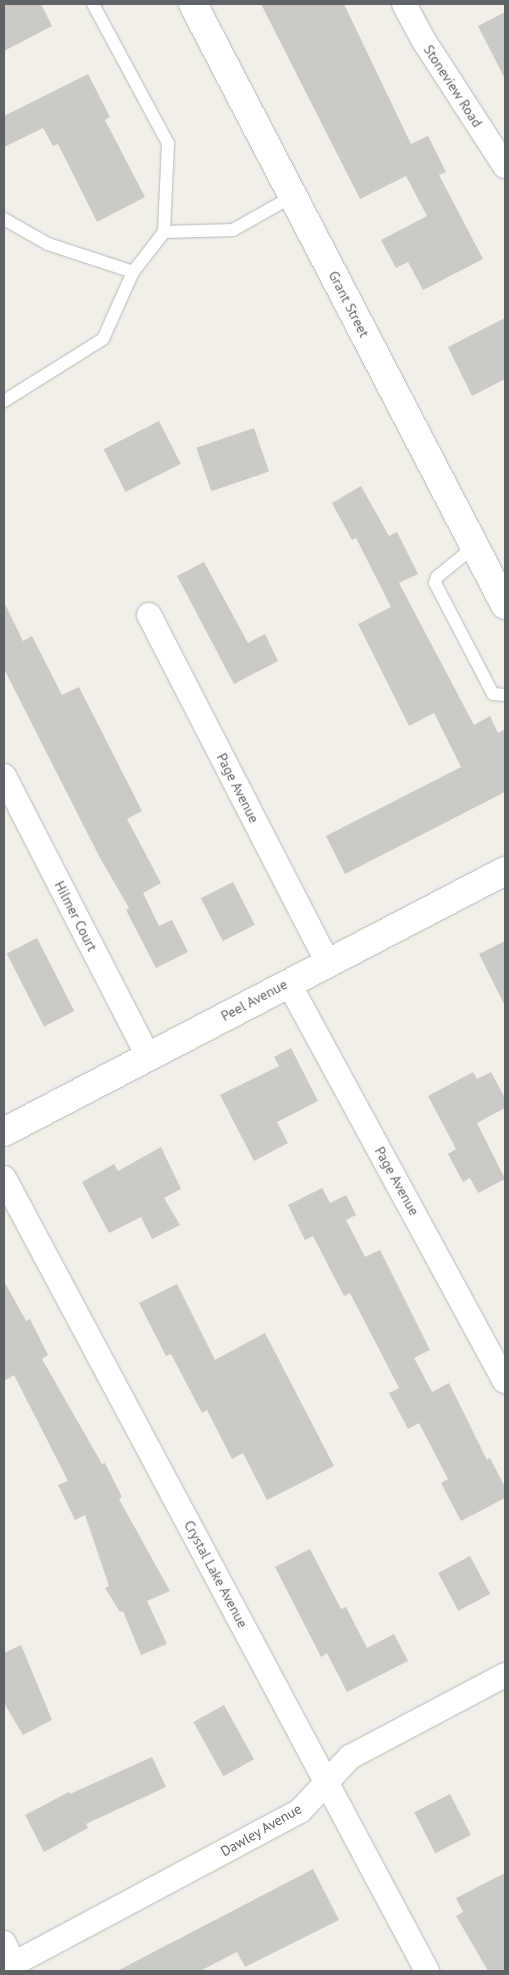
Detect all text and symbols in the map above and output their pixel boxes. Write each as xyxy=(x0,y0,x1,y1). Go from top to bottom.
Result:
street label: Stoneview Road xyxy=(420,42,486,130)
street label: Grant Street xyxy=(325,268,373,340)
street label: Page Avenue xyxy=(213,750,263,826)
street label: Hilmer Court xyxy=(51,878,101,954)
street label: Peel Avenue xyxy=(218,975,290,1025)
street label: Page Avenue xyxy=(371,1144,423,1218)
street label: Crystal Lake Avenue xyxy=(181,1517,251,1631)
street label: Dawley Avenue xyxy=(217,1800,305,1860)

